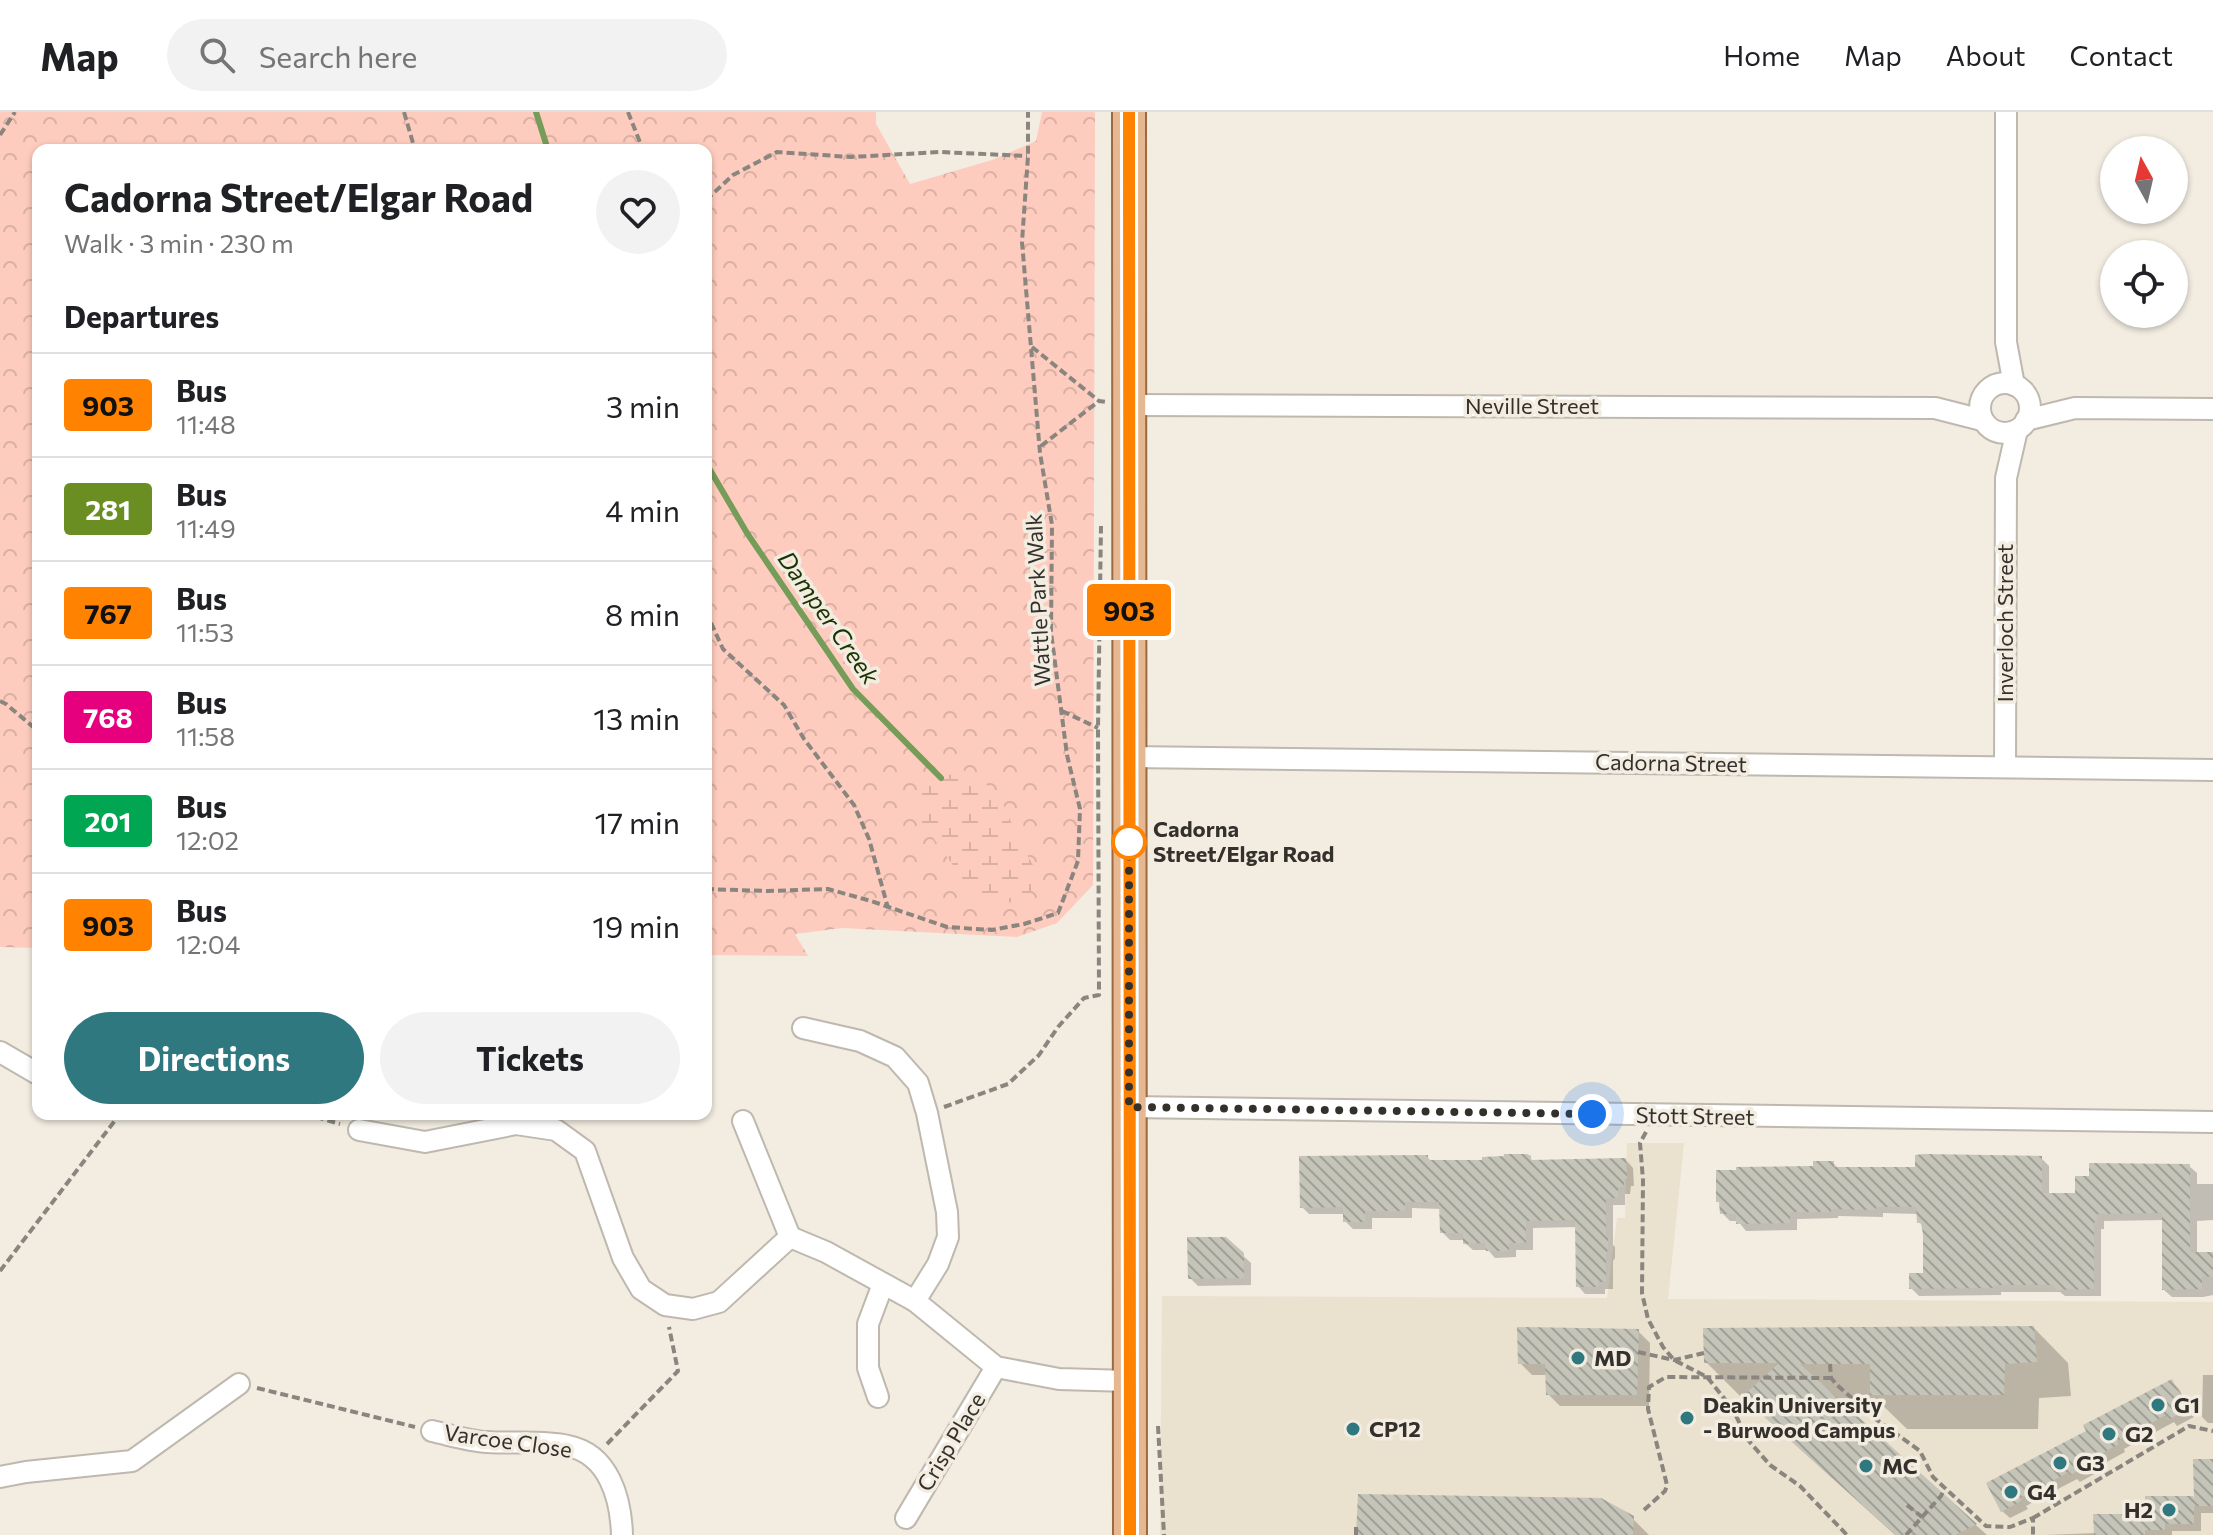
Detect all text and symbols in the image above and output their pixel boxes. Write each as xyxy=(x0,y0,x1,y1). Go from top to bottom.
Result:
search box xyxy=(167,19,727,91)
text: Map xyxy=(40,32,119,79)
icon: search xyxy=(195,33,239,77)
text: Search here xyxy=(259,37,417,74)
text: Home xyxy=(1723,38,1800,72)
text: Map xyxy=(1844,38,1902,72)
text: About xyxy=(1946,38,2026,72)
text: Contact xyxy=(2070,38,2173,72)
north arrow xyxy=(2100,136,2188,224)
map controls xyxy=(2100,136,2188,328)
button: heart xyxy=(596,170,680,254)
text: Cadorna Street/Elgar Road xyxy=(64,173,533,220)
text: Walk · 3 min · 230 m xyxy=(64,227,294,258)
button: locate xyxy=(2100,240,2188,328)
text: Departures xyxy=(64,297,219,334)
text: Bus xyxy=(176,371,227,408)
text: 3 min xyxy=(606,387,680,424)
text: 903 xyxy=(82,388,134,422)
street label: Neville Street xyxy=(1465,392,1599,419)
text: 11:48 xyxy=(176,408,236,439)
text: Bus xyxy=(176,475,227,512)
text: 4 min xyxy=(605,491,680,528)
text: 281 xyxy=(85,492,131,526)
text: 11:49 xyxy=(176,512,236,543)
street label: Wattle Park Walk xyxy=(1019,513,1056,687)
street label: Inverloch Street xyxy=(1991,544,2018,702)
water label: Damper Creek xyxy=(773,545,886,690)
text: Bus xyxy=(176,579,227,616)
line badge: 903 xyxy=(1083,584,1175,636)
text: 903 xyxy=(1103,593,1155,627)
text: 8 min xyxy=(605,595,680,632)
text: 767 xyxy=(84,596,132,630)
text: 11:53 xyxy=(176,616,234,647)
text: Bus xyxy=(176,683,227,720)
text: 13 min xyxy=(593,699,680,736)
text: 768 xyxy=(83,700,133,734)
text: 11:58 xyxy=(176,720,235,751)
street label: Cadorna Street xyxy=(1595,748,1747,777)
text: Bus xyxy=(176,787,227,824)
text: 17 min xyxy=(595,803,680,840)
text: 201 xyxy=(84,804,132,838)
place label: Cadorna Street/Elgar Road xyxy=(1153,815,1334,867)
text: 12:02 xyxy=(176,824,239,855)
marker: Cadorna Street/Elgar Road xyxy=(1112,825,1146,859)
text: Bus xyxy=(176,891,227,928)
text: 19 min xyxy=(592,907,680,944)
text: 903 xyxy=(82,908,134,942)
text: 12:04 xyxy=(176,928,240,959)
button: Directions xyxy=(64,1012,364,1104)
button: Tickets xyxy=(380,1012,680,1104)
your location xyxy=(1572,1094,1612,1134)
street label: Stott Street xyxy=(1635,1101,1755,1130)
place label: MD xyxy=(1594,1344,1631,1371)
marker: MD xyxy=(1569,1349,1587,1367)
street label: Crisp Place xyxy=(911,1388,991,1496)
place label: Deakin University - Burwood Campus xyxy=(1703,1391,1896,1443)
place label: G1 xyxy=(2174,1391,2200,1418)
marker: G1 xyxy=(2149,1396,2167,1414)
marker: Deakin University - Burwood Campus xyxy=(1678,1409,1696,1427)
place label: CP12 xyxy=(1369,1415,1421,1442)
street label: Varcoe Close xyxy=(442,1418,574,1463)
marker: CP12 xyxy=(1344,1420,1362,1438)
place label: G2 xyxy=(2125,1420,2154,1447)
marker: G2 xyxy=(2100,1425,2118,1443)
place label: G3 xyxy=(2076,1449,2105,1476)
place label: MC xyxy=(1882,1452,1918,1479)
marker: G3 xyxy=(2051,1454,2069,1472)
marker: MC xyxy=(1857,1457,1875,1475)
place label: G4 xyxy=(2027,1478,2057,1505)
marker: G4 xyxy=(2002,1483,2020,1501)
place label: H2 xyxy=(2124,1496,2153,1523)
marker: H2 xyxy=(2160,1501,2178,1519)

